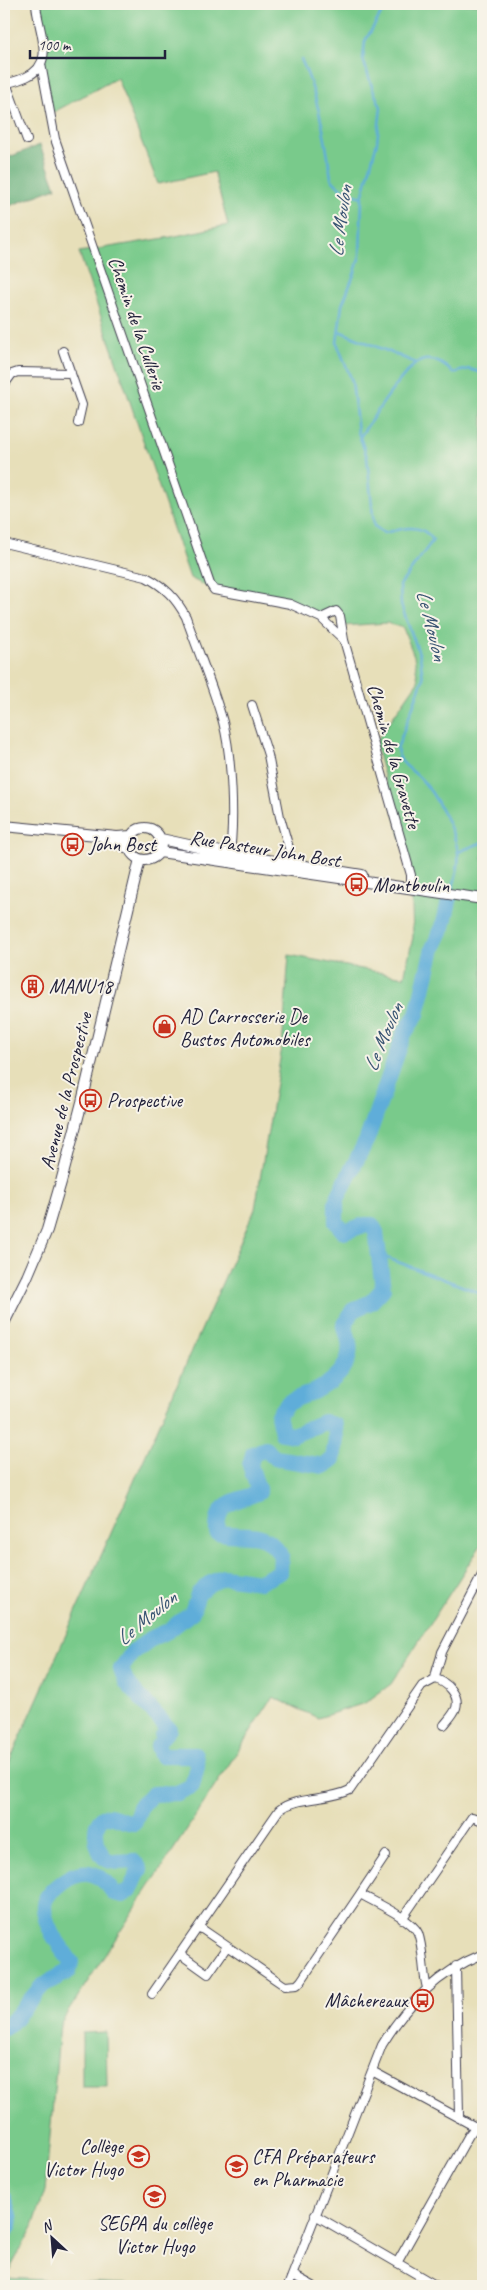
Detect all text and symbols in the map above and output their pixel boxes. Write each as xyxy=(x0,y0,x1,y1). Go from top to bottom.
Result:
scale bar xyxy=(30,28,165,60)
text: 100 m xyxy=(38,36,72,55)
water label: Le Moulon xyxy=(322,182,358,258)
street label: Chemin de la Cullerie xyxy=(103,253,172,394)
water label: Le Moulon xyxy=(411,587,454,664)
street label: Chemin de la Gravette xyxy=(361,681,427,833)
street label: Rue Pasteur John Bost xyxy=(188,825,344,874)
bus stop icon: John Bost xyxy=(61,832,85,856)
place label: John Bost xyxy=(88,832,158,857)
bus stop icon: Montboulin xyxy=(345,873,369,897)
place label: Montboulin xyxy=(373,873,450,898)
building icon: MANU18 xyxy=(21,974,45,998)
place label: MANU18 xyxy=(49,974,114,999)
water label: Le Moulon xyxy=(357,998,410,1075)
place label: AD Carrosserie De Bustos Automobiles xyxy=(180,1004,312,1052)
street label: Avenue de la Prospective xyxy=(34,1008,98,1172)
shop icon: AD Carrosserie De Bustos Automobiles xyxy=(152,1015,176,1039)
bus stop icon: Prospective xyxy=(79,1088,103,1112)
place label: Prospective xyxy=(107,1088,183,1113)
water label: Le Moulon xyxy=(110,1584,183,1651)
place label: Mâchereaux xyxy=(325,1988,409,2013)
bus stop icon: Mâchereaux xyxy=(411,1988,435,2012)
place label: Collège Victor Hugo xyxy=(44,2134,124,2182)
place label: CFA Préparateurs en Pharmacie xyxy=(252,2144,376,2192)
school or university icon: Collège Victor Hugo xyxy=(127,2145,151,2169)
school or university icon: CFA Préparateurs en Pharmacie xyxy=(224,2155,248,2179)
school or university icon: SEGPA du collège Victor Hugo xyxy=(143,2185,167,2209)
place label: SEGPA du collège Victor Hugo xyxy=(98,2211,214,2259)
north arrow xyxy=(28,2212,78,2262)
text: N xyxy=(39,2216,56,2236)

